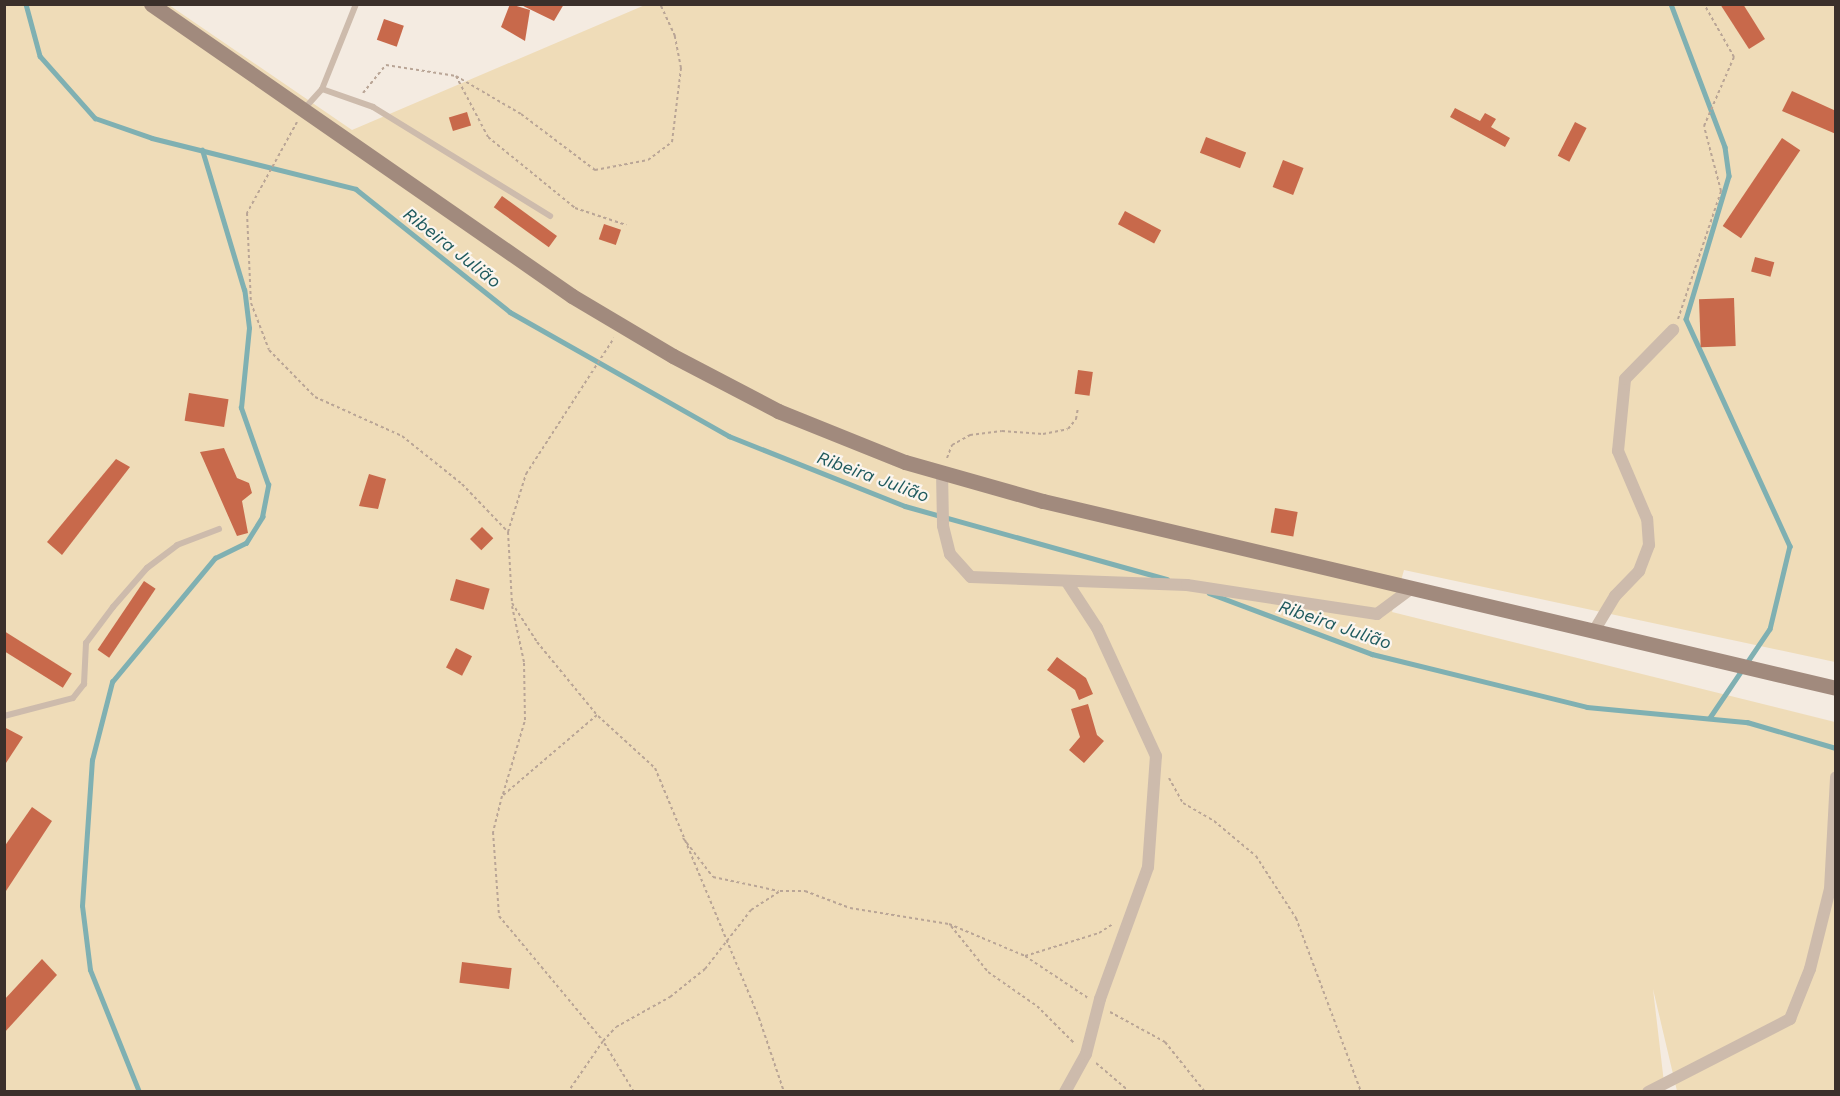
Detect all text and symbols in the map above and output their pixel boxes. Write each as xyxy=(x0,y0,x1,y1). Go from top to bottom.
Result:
water label: Ribeira Julião xyxy=(399,203,505,293)
water label: Ribeira Julião xyxy=(814,447,932,507)
water label: Ribeira Julião xyxy=(1276,596,1394,654)

